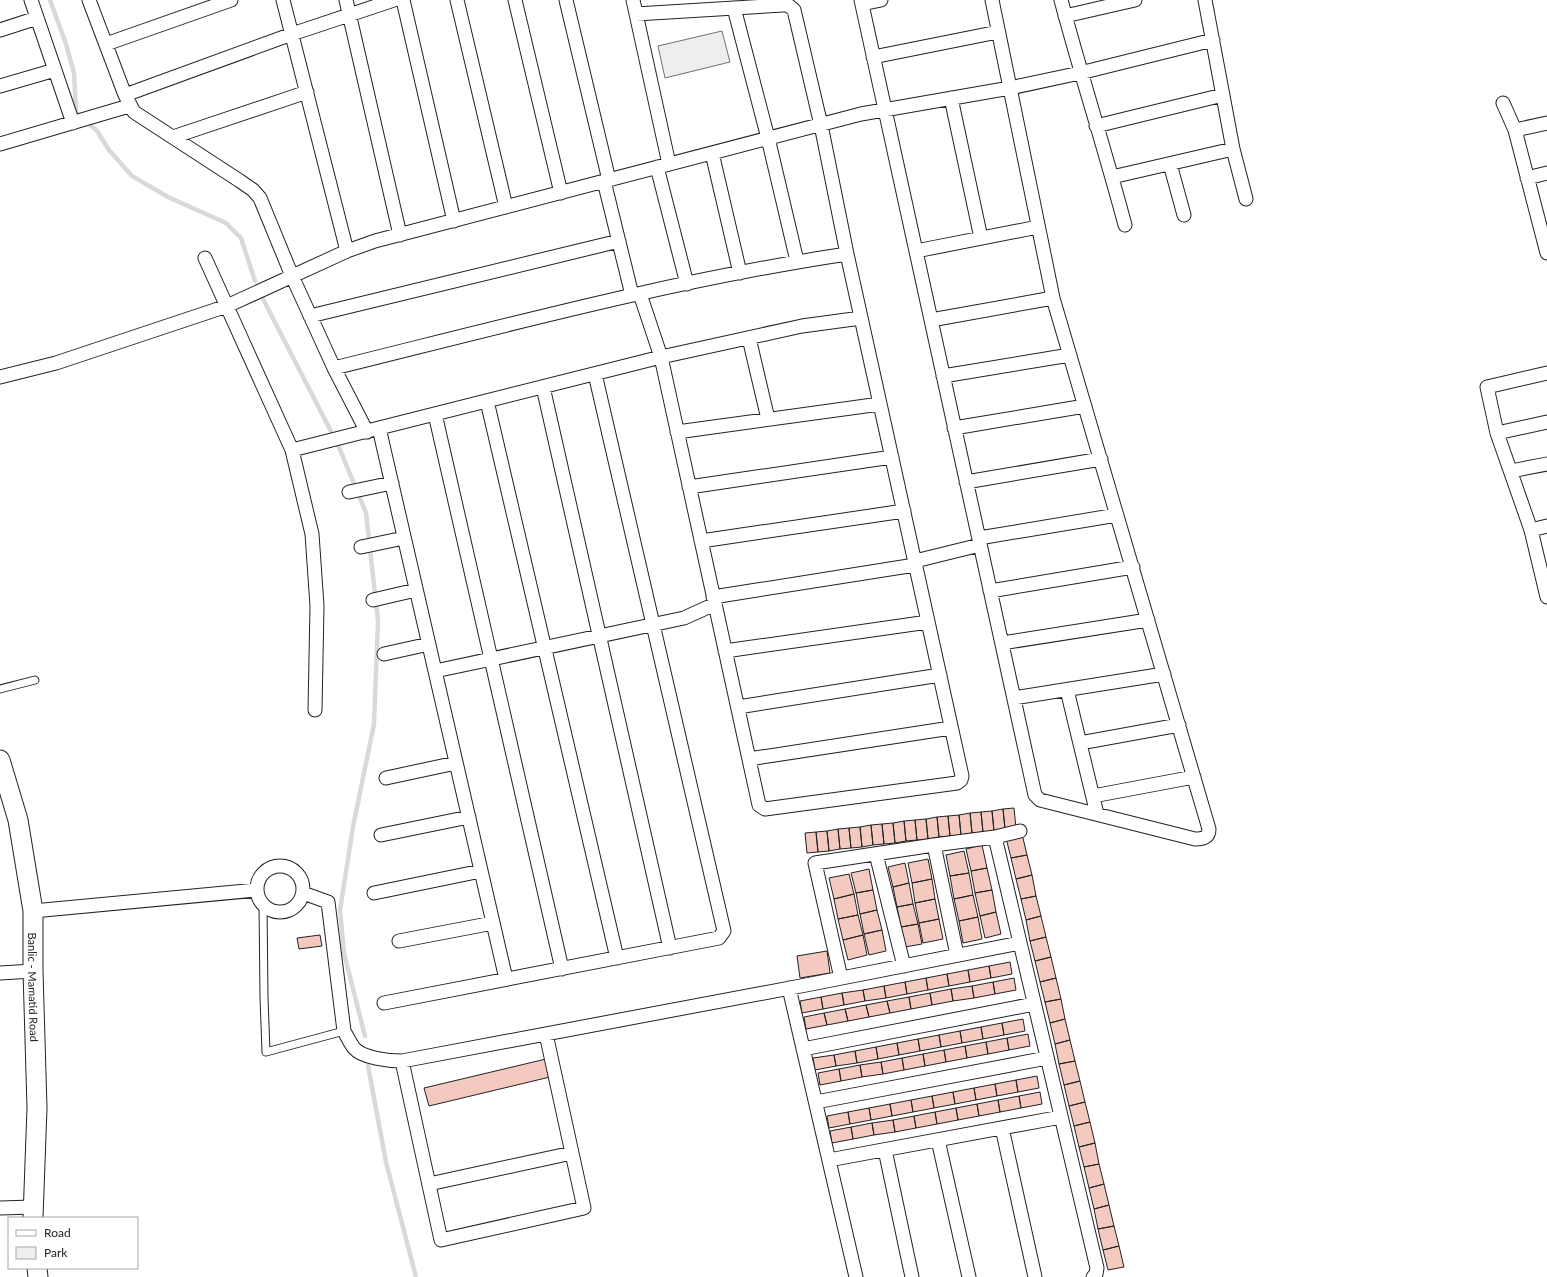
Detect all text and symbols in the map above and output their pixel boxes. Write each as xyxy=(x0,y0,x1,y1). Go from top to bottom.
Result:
street label: Banlic - Mamatid Road xyxy=(27,933,42,1042)
legend xyxy=(8,1217,138,1269)
text: Road xyxy=(44,1225,71,1240)
text: Park xyxy=(44,1245,68,1260)

